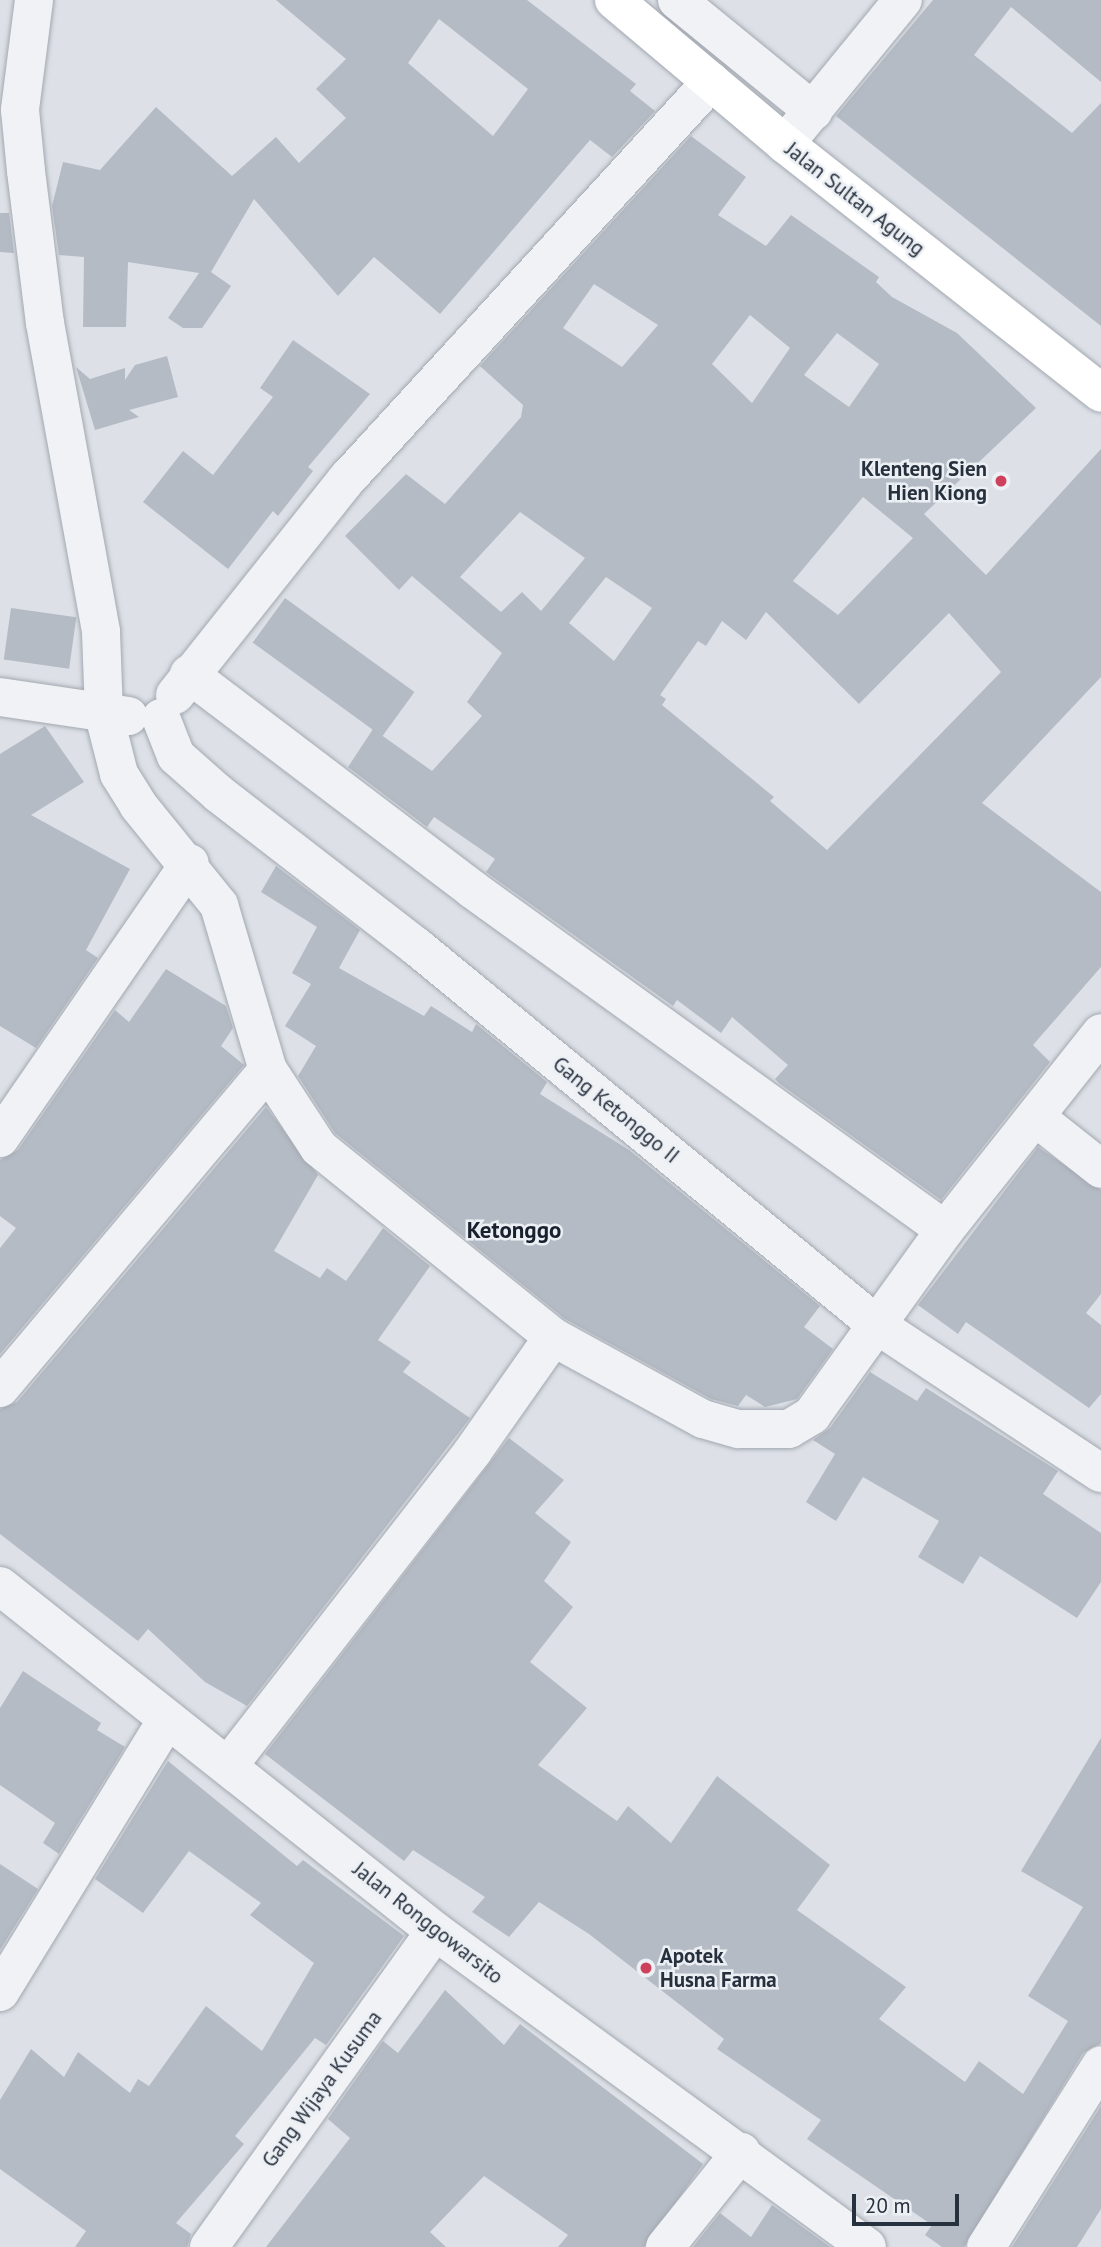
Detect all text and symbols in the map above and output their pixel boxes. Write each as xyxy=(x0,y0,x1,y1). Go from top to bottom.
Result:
street label: Jalan Sultan Agung xyxy=(780,137,930,261)
place label: Klenteng Sien Hien Kiong xyxy=(861,456,987,506)
marker: Klenteng Sien Hien Kiong xyxy=(993,473,1009,489)
street label: Gang Ketonggo II xyxy=(548,1051,684,1169)
district label: Ketonggo xyxy=(467,1216,561,1244)
street label: Jalan Ronggowarsito xyxy=(348,1857,508,1989)
place label: Apotek Husna Farma xyxy=(660,1943,777,1993)
marker: Apotek Husna Farma xyxy=(638,1960,654,1976)
street label: Gang Wijaya Kusuma xyxy=(257,2006,387,2172)
scale bar xyxy=(856,2180,963,2224)
text: 20 m xyxy=(865,2192,911,2219)

